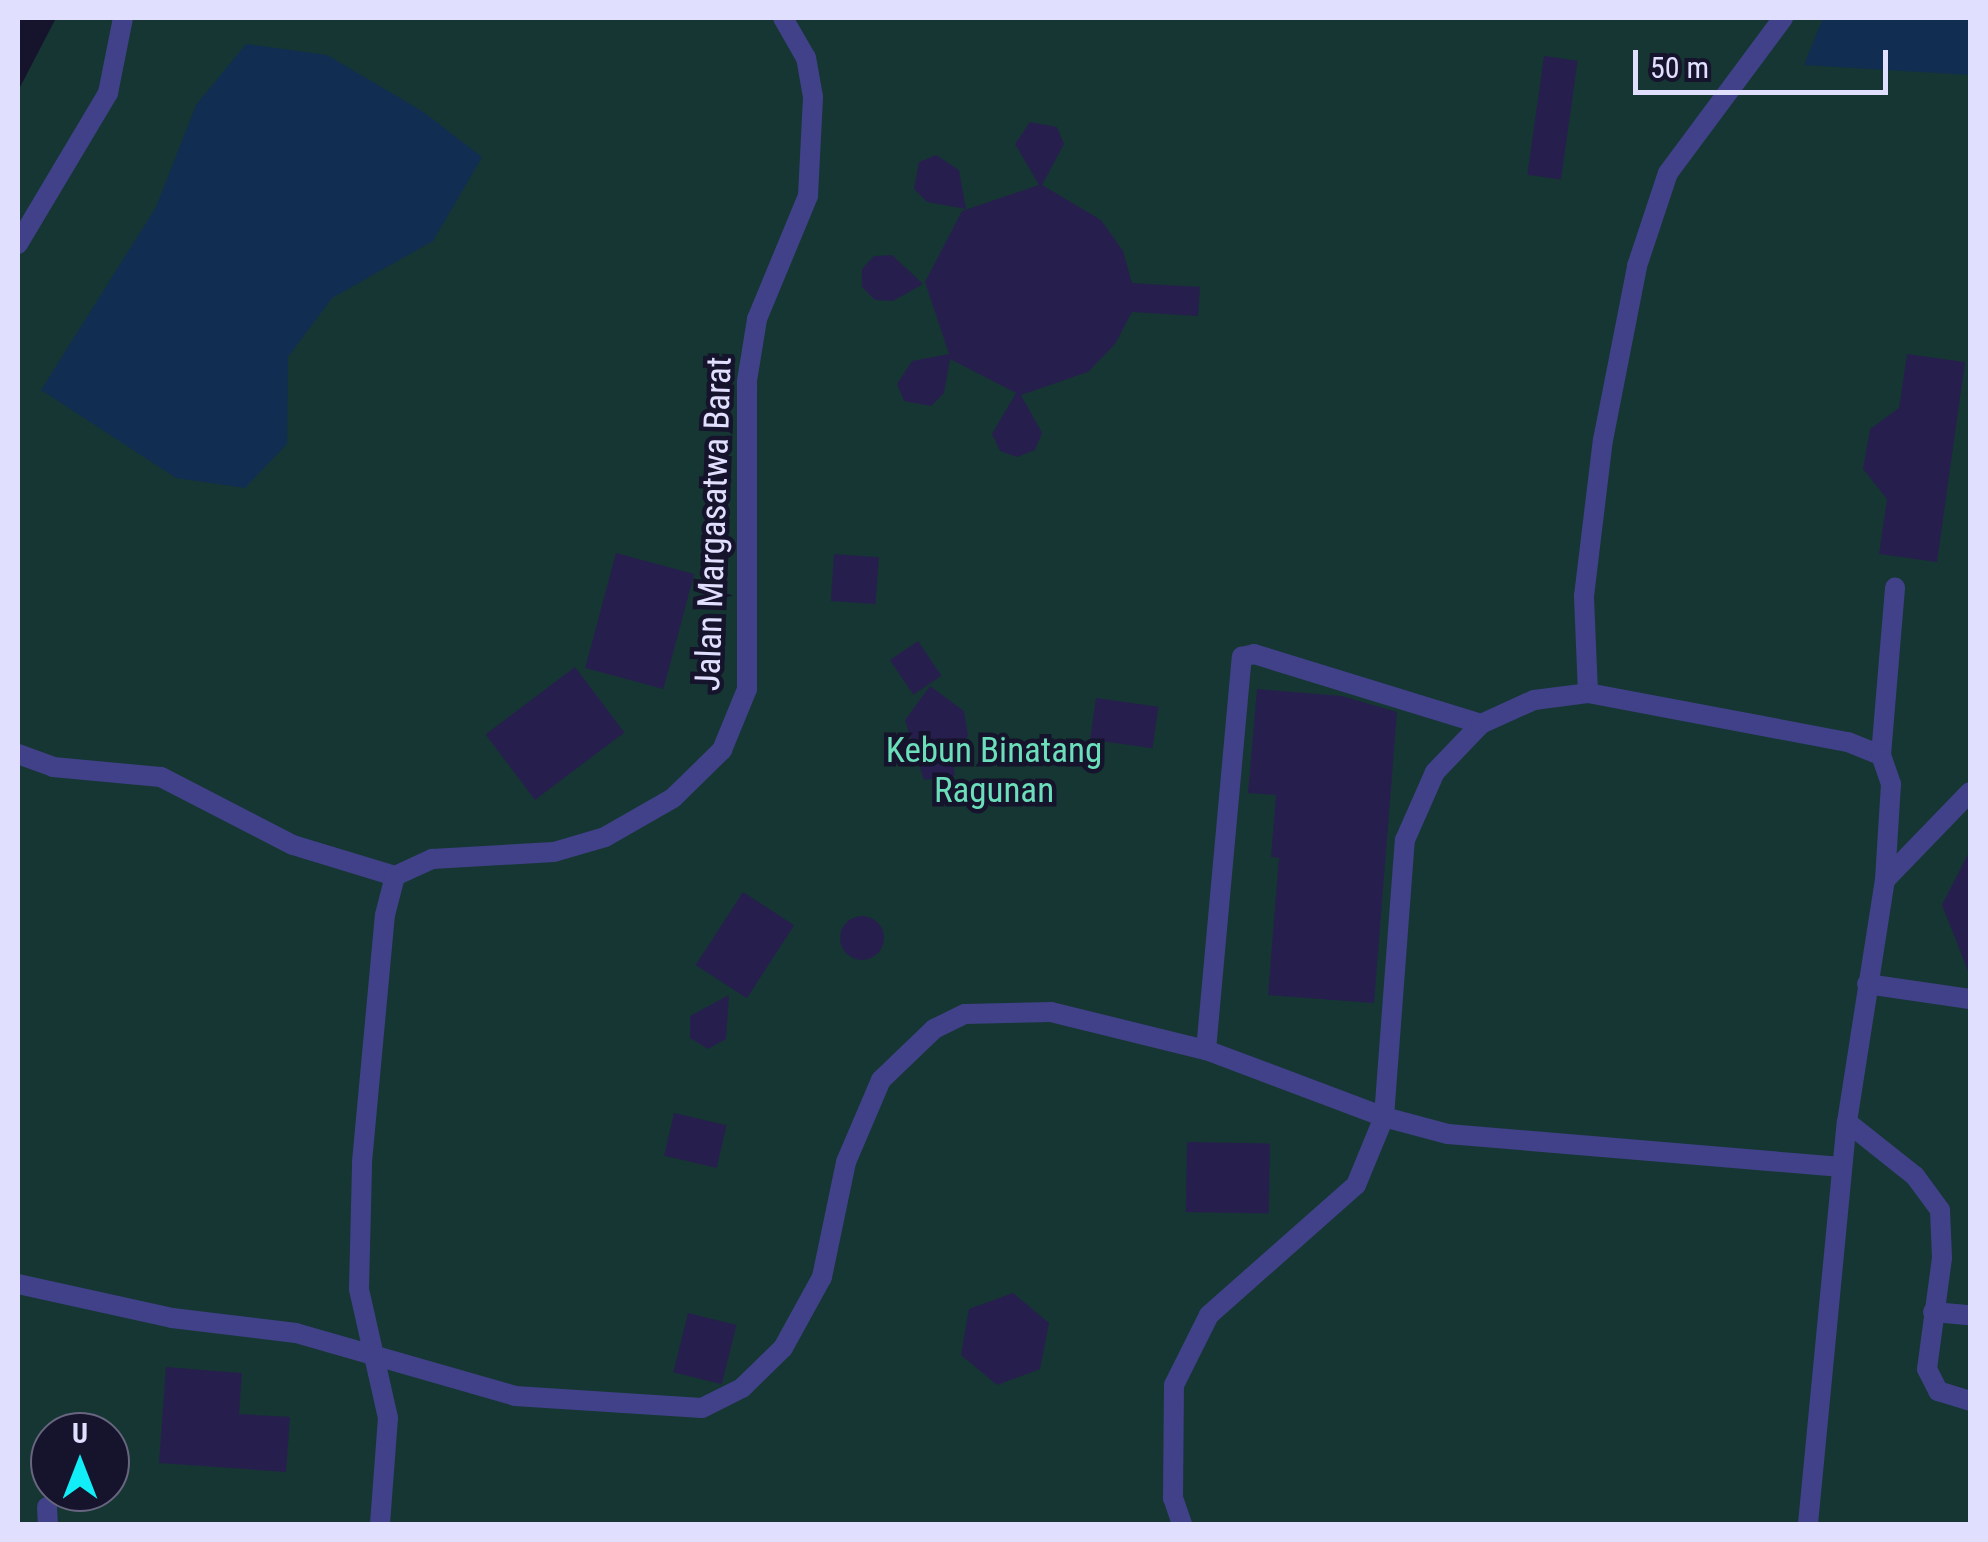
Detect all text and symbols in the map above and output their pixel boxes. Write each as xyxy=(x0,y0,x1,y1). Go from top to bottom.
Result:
scale bar xyxy=(1638,30,1893,92)
text: 50 m xyxy=(1650,50,1709,85)
street label: Jalan Margasatwa Barat xyxy=(687,356,741,692)
park label: Kebun Binatang Ragunan xyxy=(886,730,1102,812)
north arrow xyxy=(30,1412,130,1512)
text: U xyxy=(72,1417,88,1450)

